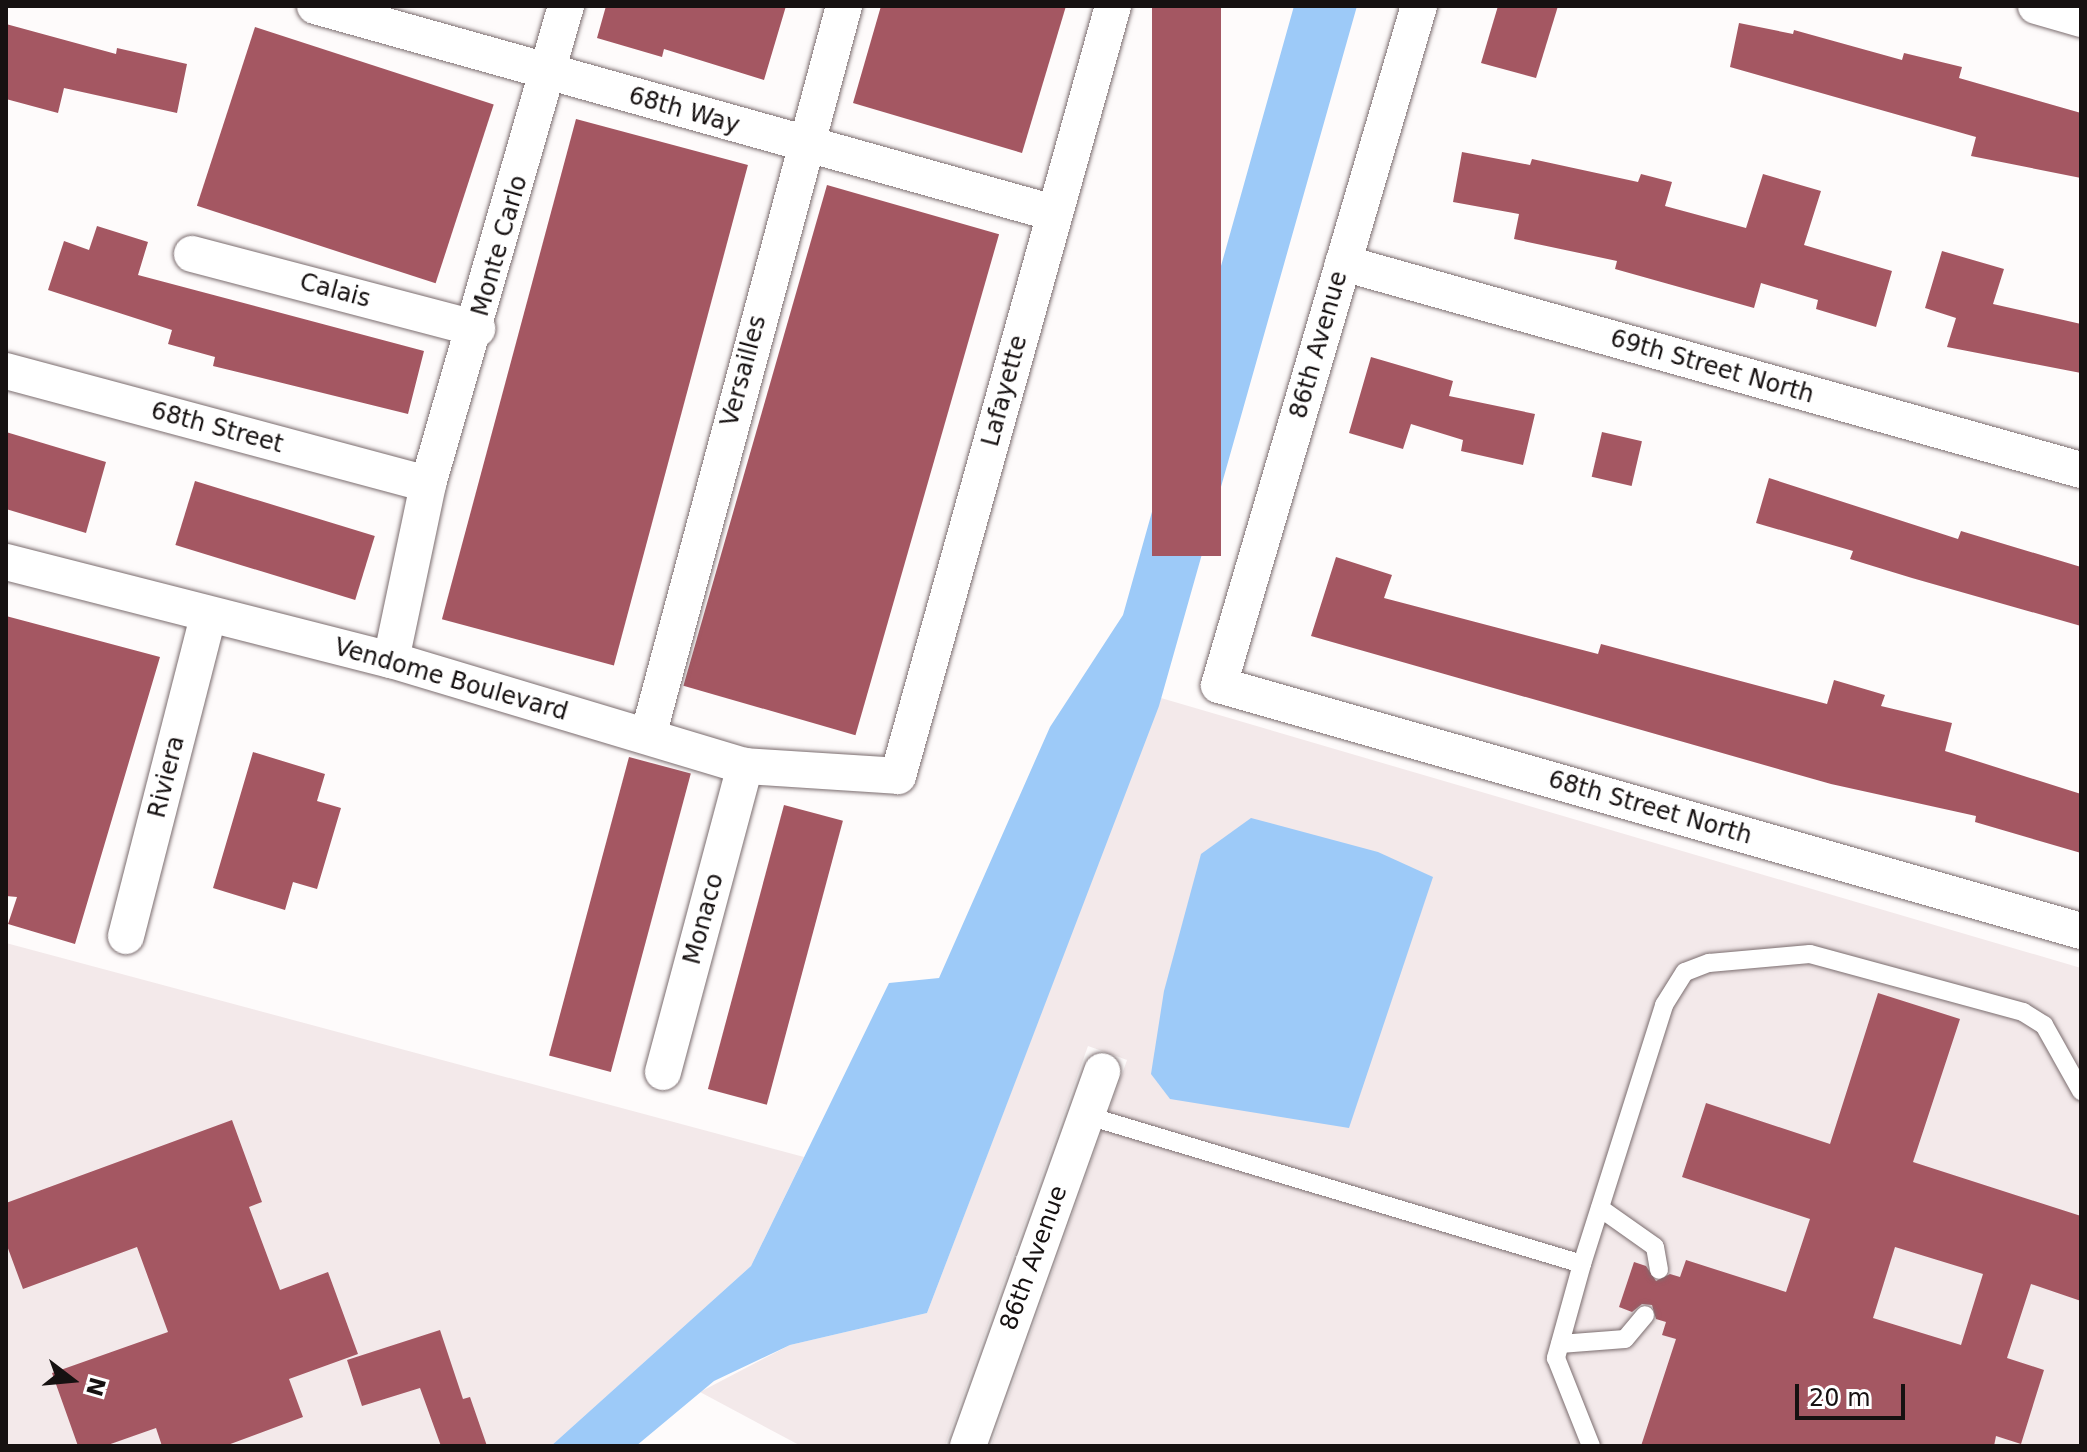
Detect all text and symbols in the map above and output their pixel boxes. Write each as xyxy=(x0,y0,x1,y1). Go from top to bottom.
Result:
street label: 68th Way xyxy=(625,81,743,141)
street label: Monte Carlo xyxy=(466,172,534,320)
street label: Calais xyxy=(296,268,374,314)
street label: 86th Avenue xyxy=(1284,268,1354,422)
street label: Versailles xyxy=(715,312,773,430)
street label: 69th Street North xyxy=(1607,324,1817,410)
street label: Lafayette xyxy=(976,332,1034,450)
street label: 68th Street xyxy=(148,397,286,459)
street label: Vendome Boulevard xyxy=(331,633,571,727)
street label: Riviera xyxy=(143,733,191,821)
street label: 68th Street North xyxy=(1545,765,1755,851)
street label: Monaco xyxy=(678,870,730,968)
street label: 86th Avenue xyxy=(994,1182,1074,1334)
north arrow xyxy=(32,1340,112,1420)
scale bar xyxy=(1799,1368,1909,1418)
text: N xyxy=(81,1374,110,1399)
text: 20 m xyxy=(1809,1384,1871,1412)

